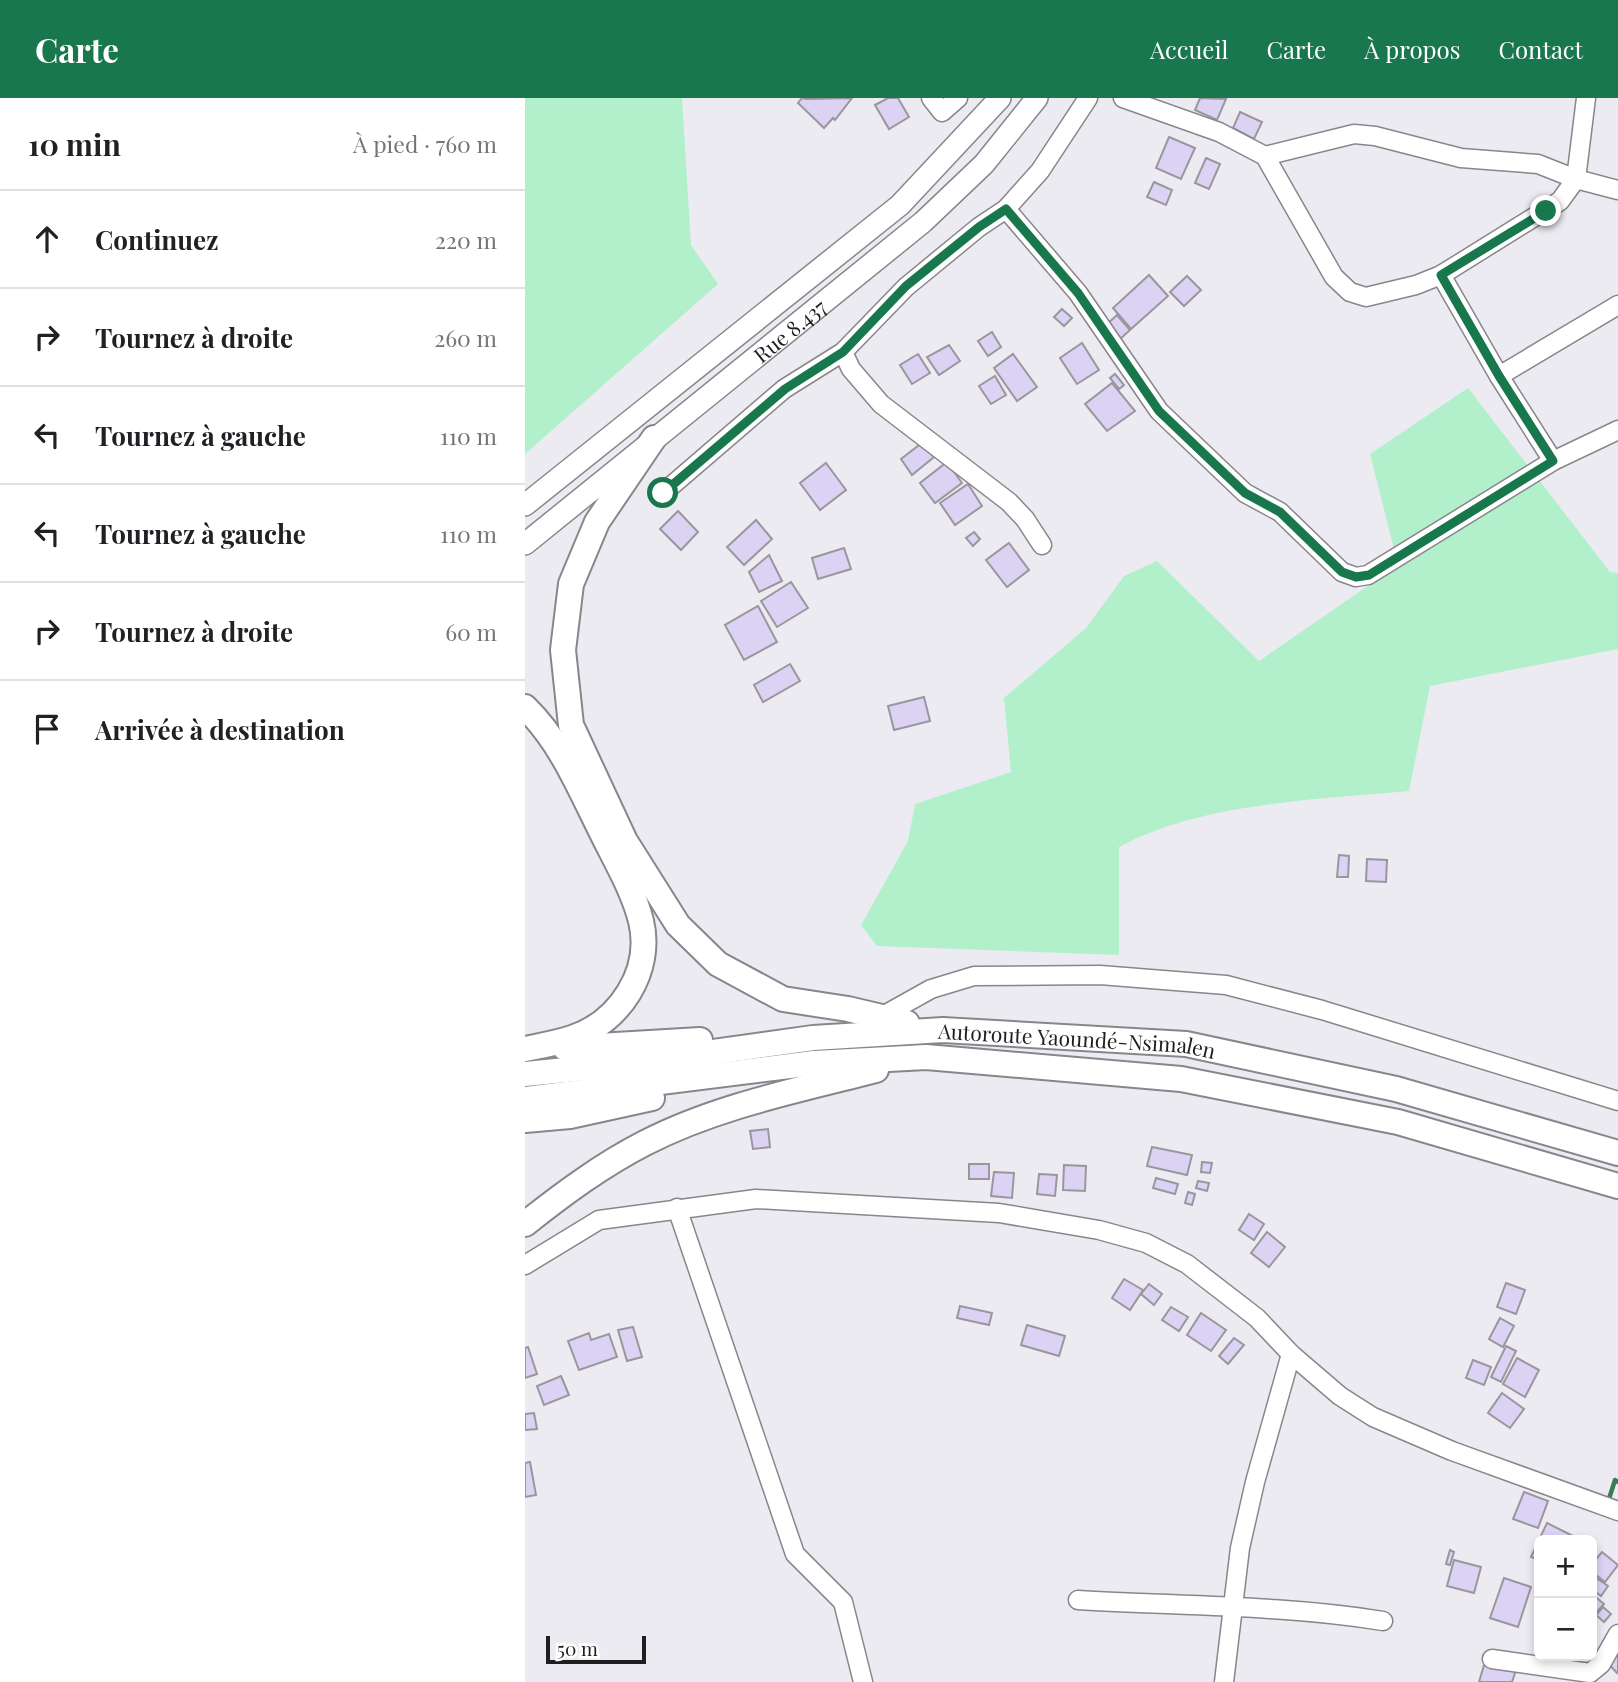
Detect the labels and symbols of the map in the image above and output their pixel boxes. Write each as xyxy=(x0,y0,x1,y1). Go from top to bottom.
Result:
route end xyxy=(1530,195,1561,226)
street label: Rue 8.437 xyxy=(747,292,832,368)
route start xyxy=(647,477,678,508)
street label: Autoroute Yaoundé-Nsimalen xyxy=(937,1016,1219,1064)
scale bar xyxy=(546,1633,646,1665)

